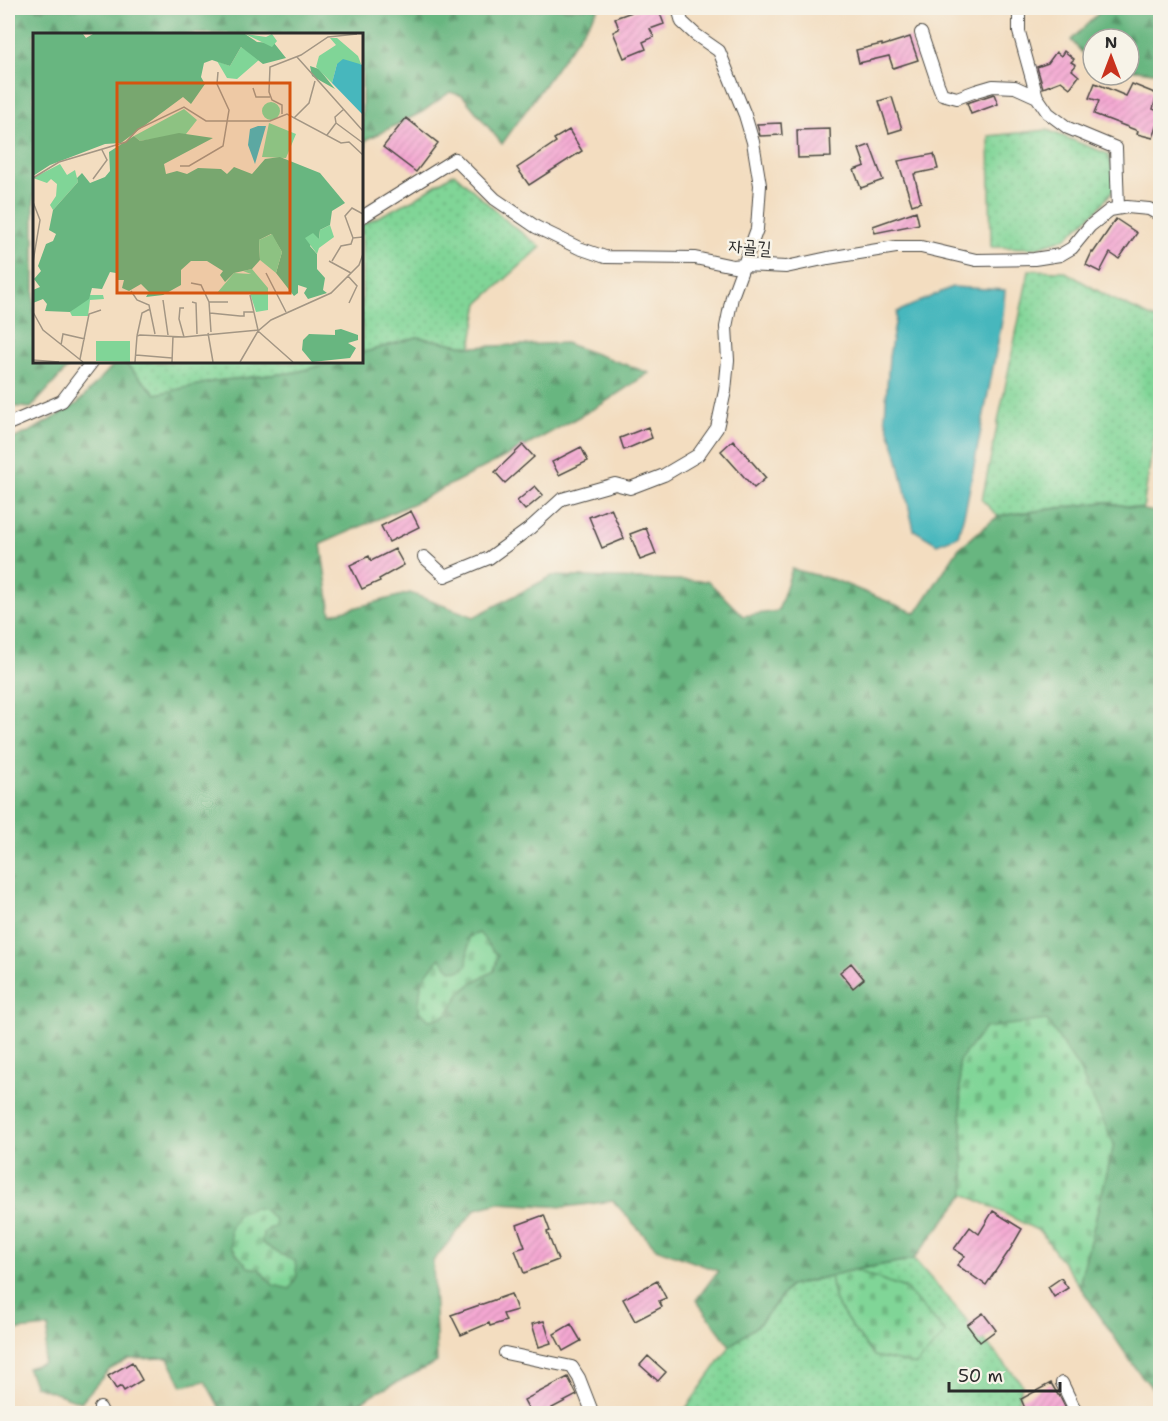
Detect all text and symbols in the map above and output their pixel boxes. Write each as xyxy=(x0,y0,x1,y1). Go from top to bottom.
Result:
north arrow xyxy=(1081,27,1141,87)
text: N xyxy=(1105,32,1117,53)
inset map xyxy=(33,33,363,363)
street label: 자골길 xyxy=(727,234,773,261)
scale bar xyxy=(949,1355,1060,1393)
text: 50 m xyxy=(958,1364,1003,1388)

